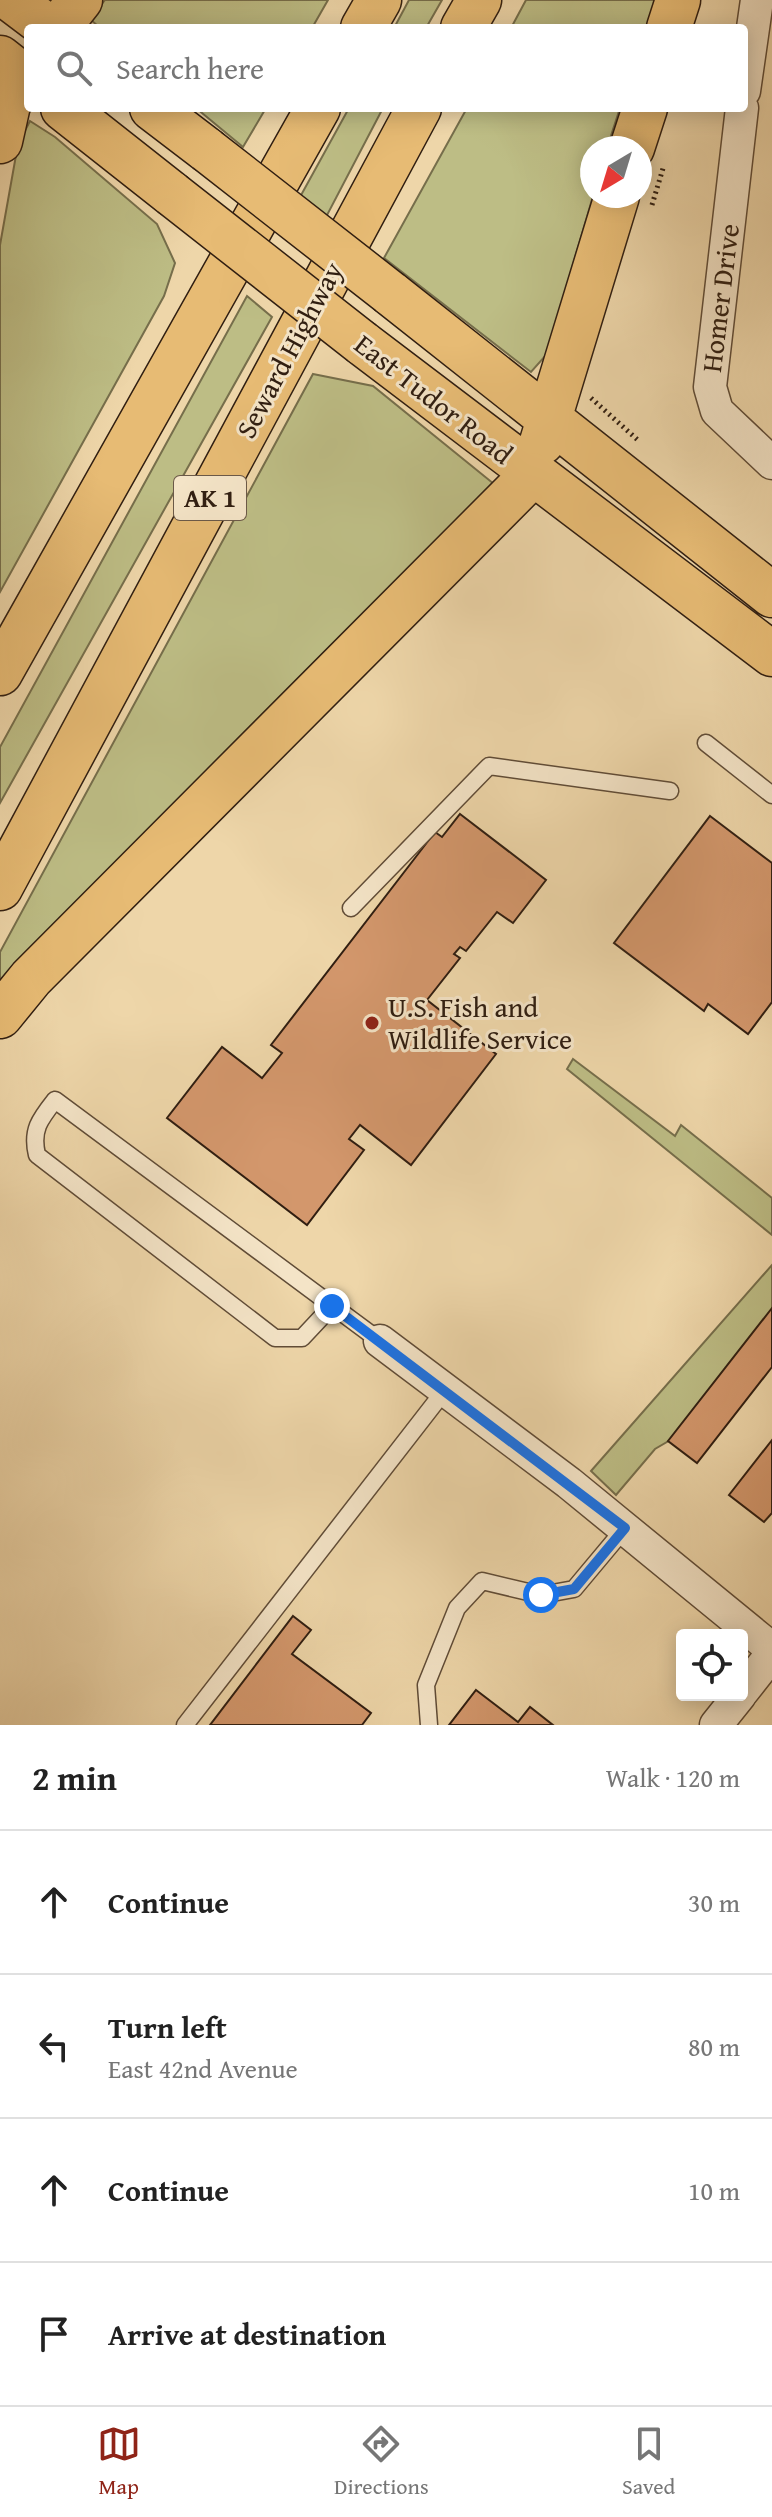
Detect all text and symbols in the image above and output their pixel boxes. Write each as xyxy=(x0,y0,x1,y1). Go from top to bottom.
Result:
search box xyxy=(24,24,748,112)
icon: search xyxy=(52,46,96,90)
text: Search here xyxy=(116,46,264,90)
north arrow xyxy=(580,136,652,208)
street label: Homer Drive xyxy=(690,221,749,375)
street label: Seward Highway xyxy=(225,254,352,445)
street label: East Tudor Road xyxy=(346,324,522,474)
road number: AK 1 xyxy=(174,476,246,520)
place label: U.S. Fish and Wildlife Service xyxy=(388,986,572,1059)
marker: U.S. Fish and Wildlife Service xyxy=(363,1014,381,1032)
route end xyxy=(314,1288,350,1324)
route start xyxy=(523,1577,559,1613)
map controls xyxy=(676,1629,748,1701)
button: locate xyxy=(676,1629,748,1701)
text: 2 min xyxy=(32,1753,117,1802)
text: Walk · 120 m xyxy=(606,1758,740,1797)
icon: ahead xyxy=(32,1880,76,1924)
text: Continue xyxy=(108,1880,229,1924)
text: 30 m xyxy=(688,1883,740,1922)
text: Turn left xyxy=(108,2005,227,2049)
icon: left xyxy=(32,2024,76,2068)
text: 80 m xyxy=(688,2027,740,2066)
text: East 42nd Avenue xyxy=(108,2049,298,2088)
icon: ahead xyxy=(32,2168,76,2212)
text: Continue xyxy=(108,2168,229,2212)
text: 10 m xyxy=(688,2171,740,2210)
icon: arrive xyxy=(32,2312,76,2356)
text: Arrive at destination xyxy=(108,2312,386,2356)
tab: Map xyxy=(97,2422,141,2502)
tab: Directions xyxy=(334,2422,429,2502)
tab: Saved xyxy=(622,2422,675,2502)

